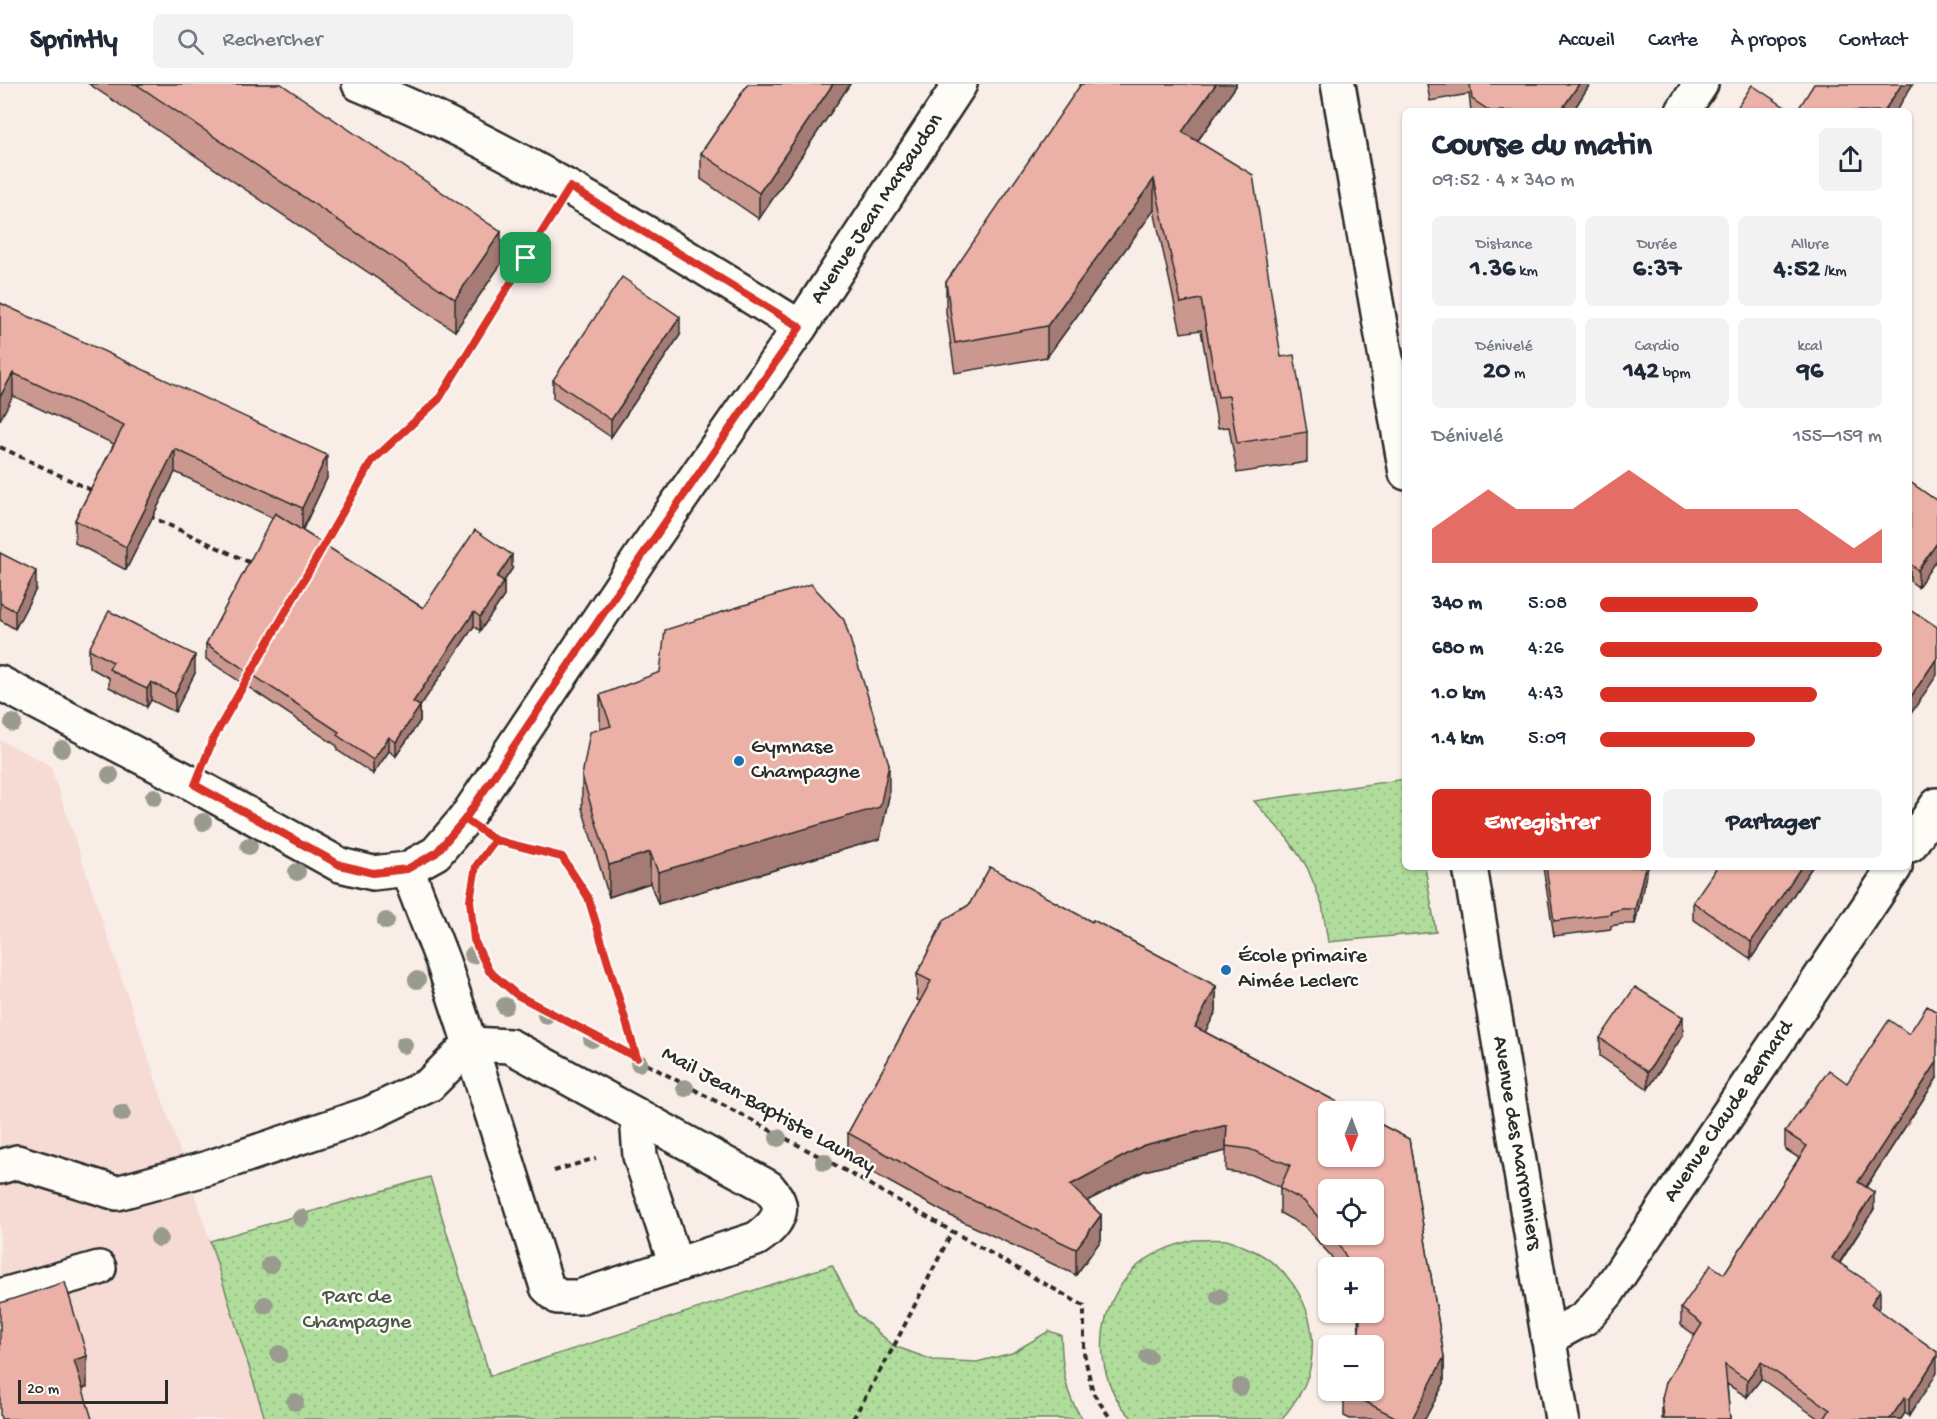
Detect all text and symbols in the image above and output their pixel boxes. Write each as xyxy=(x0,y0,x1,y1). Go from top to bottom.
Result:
search box xyxy=(153,14,573,68)
text: Sprintly xyxy=(30,25,117,58)
icon: search xyxy=(174,25,207,58)
text: Rechercher xyxy=(222,28,322,54)
text: Accueil xyxy=(1558,29,1615,54)
text: Carte xyxy=(1648,29,1698,54)
text: À propos xyxy=(1731,29,1806,54)
text: Contact xyxy=(1839,29,1907,54)
street label: Avenue Jean Marsaudon xyxy=(805,108,950,309)
text: Course du matin xyxy=(1432,128,1652,166)
button: share xyxy=(1819,128,1882,191)
text: 09:52 · 4 × 340 m xyxy=(1432,170,1574,193)
pin xyxy=(500,232,551,283)
text: Distance xyxy=(1476,236,1532,255)
text: Durée xyxy=(1637,236,1677,255)
text: Allure xyxy=(1791,236,1829,255)
icon: arrive xyxy=(509,241,542,274)
text: 1.36 xyxy=(1470,255,1516,286)
text: 6:37 xyxy=(1633,255,1681,286)
text: 4:52 xyxy=(1773,255,1820,286)
text: km xyxy=(1516,263,1538,282)
text: /km xyxy=(1820,263,1847,282)
text: Dénivelé xyxy=(1476,338,1532,357)
text: Cardio xyxy=(1635,338,1679,357)
text: kcal xyxy=(1798,338,1822,357)
text: 20 xyxy=(1483,357,1510,388)
text: 142 xyxy=(1623,357,1659,388)
text: 96 xyxy=(1797,357,1823,388)
text: m xyxy=(1510,365,1525,384)
text: bpm xyxy=(1659,365,1691,384)
text: Dénivelé xyxy=(1432,426,1503,449)
text: 155–159 m xyxy=(1793,426,1882,449)
text: 340 m xyxy=(1432,593,1482,616)
text: 5:08 xyxy=(1528,593,1567,616)
text: 680 m xyxy=(1432,638,1483,661)
text: 4:26 xyxy=(1528,638,1564,661)
text: 1.0 km xyxy=(1432,683,1486,706)
text: 4:43 xyxy=(1528,683,1564,706)
text: 1.4 km xyxy=(1432,728,1484,751)
text: 5:09 xyxy=(1528,728,1566,751)
place label: Gymnase Champagne xyxy=(751,735,861,786)
marker: Gymnase Champagne xyxy=(732,754,746,768)
button: Enregistrer xyxy=(1432,789,1651,858)
button: Partager xyxy=(1663,789,1882,858)
place label: École primaire Aimée Leclerc xyxy=(1238,944,1368,995)
marker: École primaire Aimée Leclerc xyxy=(1219,963,1233,977)
street label: Avenue Claude Bernard xyxy=(1659,1014,1801,1208)
street label: Avenue des Marronniers xyxy=(1485,1034,1547,1253)
street label: Mail Jean-Baptiste Launay xyxy=(656,1041,880,1181)
north arrow xyxy=(1318,1101,1384,1167)
map controls xyxy=(1318,1101,1384,1401)
button: locate xyxy=(1318,1179,1384,1245)
button: + xyxy=(1318,1257,1384,1323)
park label: Parc de Champagne xyxy=(303,1285,412,1336)
button: − xyxy=(1318,1335,1384,1401)
scale bar xyxy=(18,1377,168,1404)
text: 20 m xyxy=(27,1381,59,1400)

